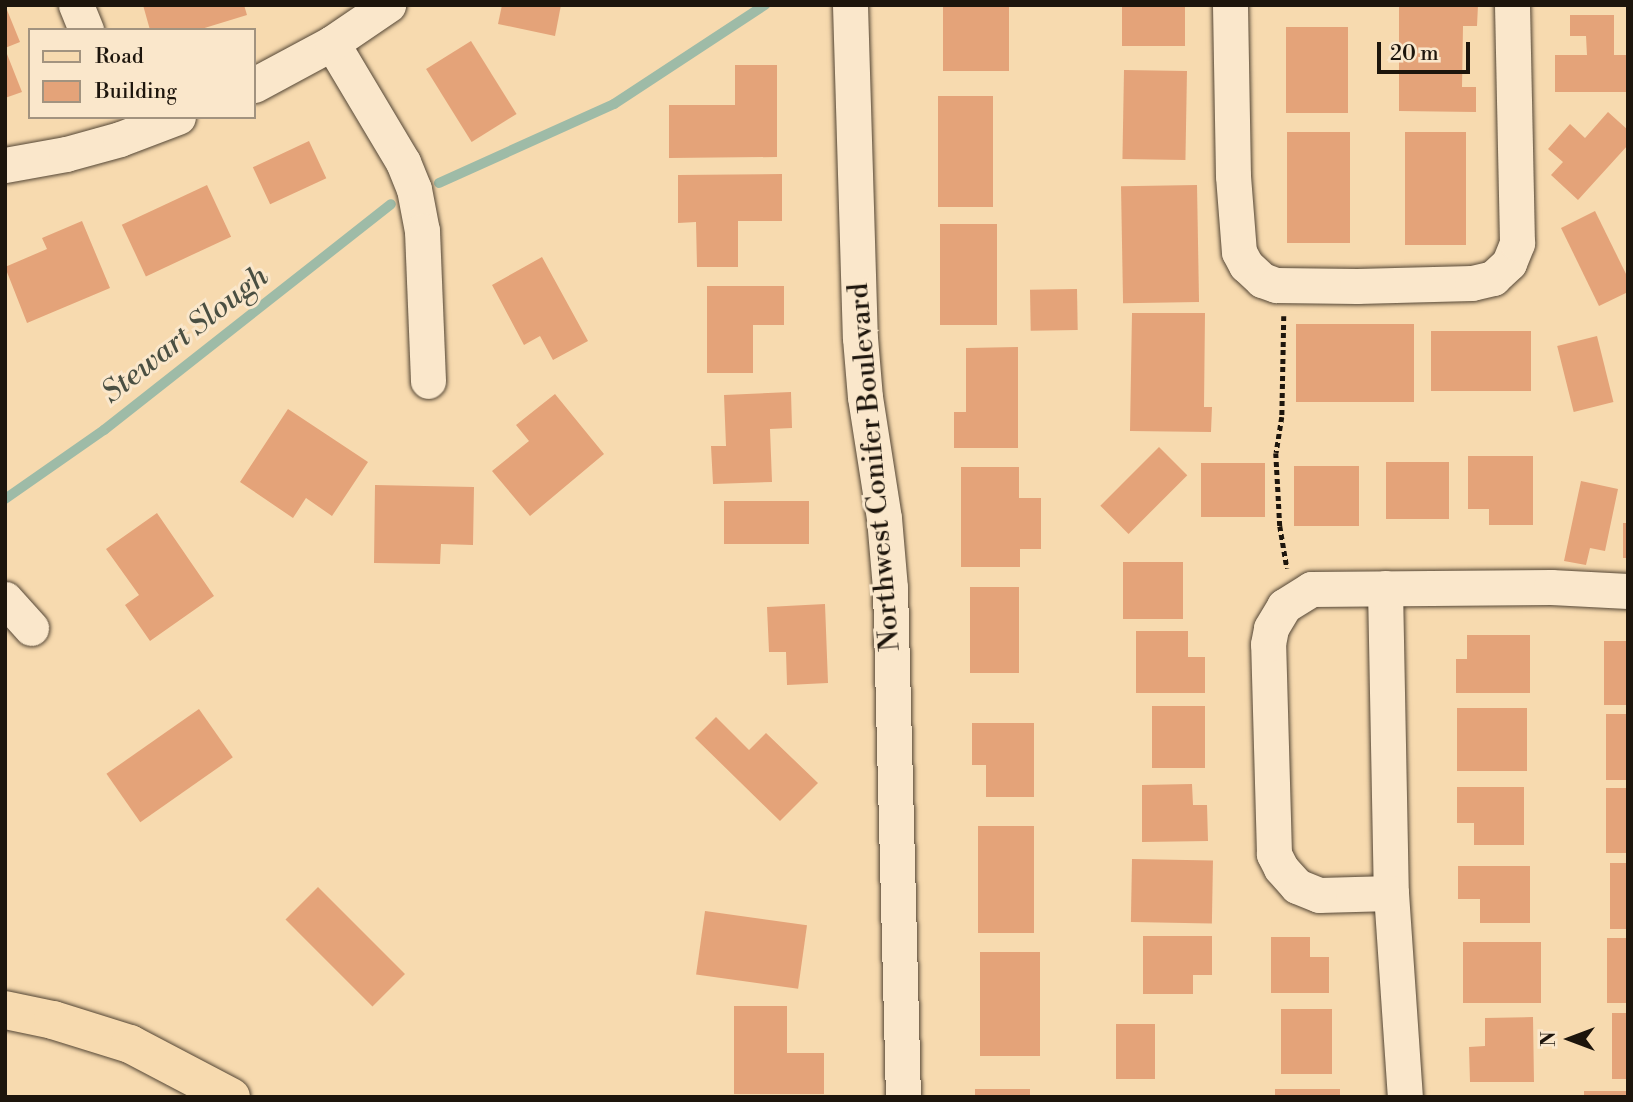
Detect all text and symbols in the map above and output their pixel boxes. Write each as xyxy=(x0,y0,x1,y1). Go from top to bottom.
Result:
legend xyxy=(28,28,256,119)
scale bar xyxy=(1381,28,1474,72)
text: 20 m xyxy=(1390,41,1439,67)
text: Road xyxy=(95,44,144,70)
text: Building xyxy=(95,79,177,105)
water label: Stewart Slough xyxy=(94,259,276,411)
street label: Northwest Conifer Boulevard xyxy=(842,282,908,652)
north arrow xyxy=(1535,1004,1605,1074)
text: N xyxy=(1537,1031,1561,1047)

